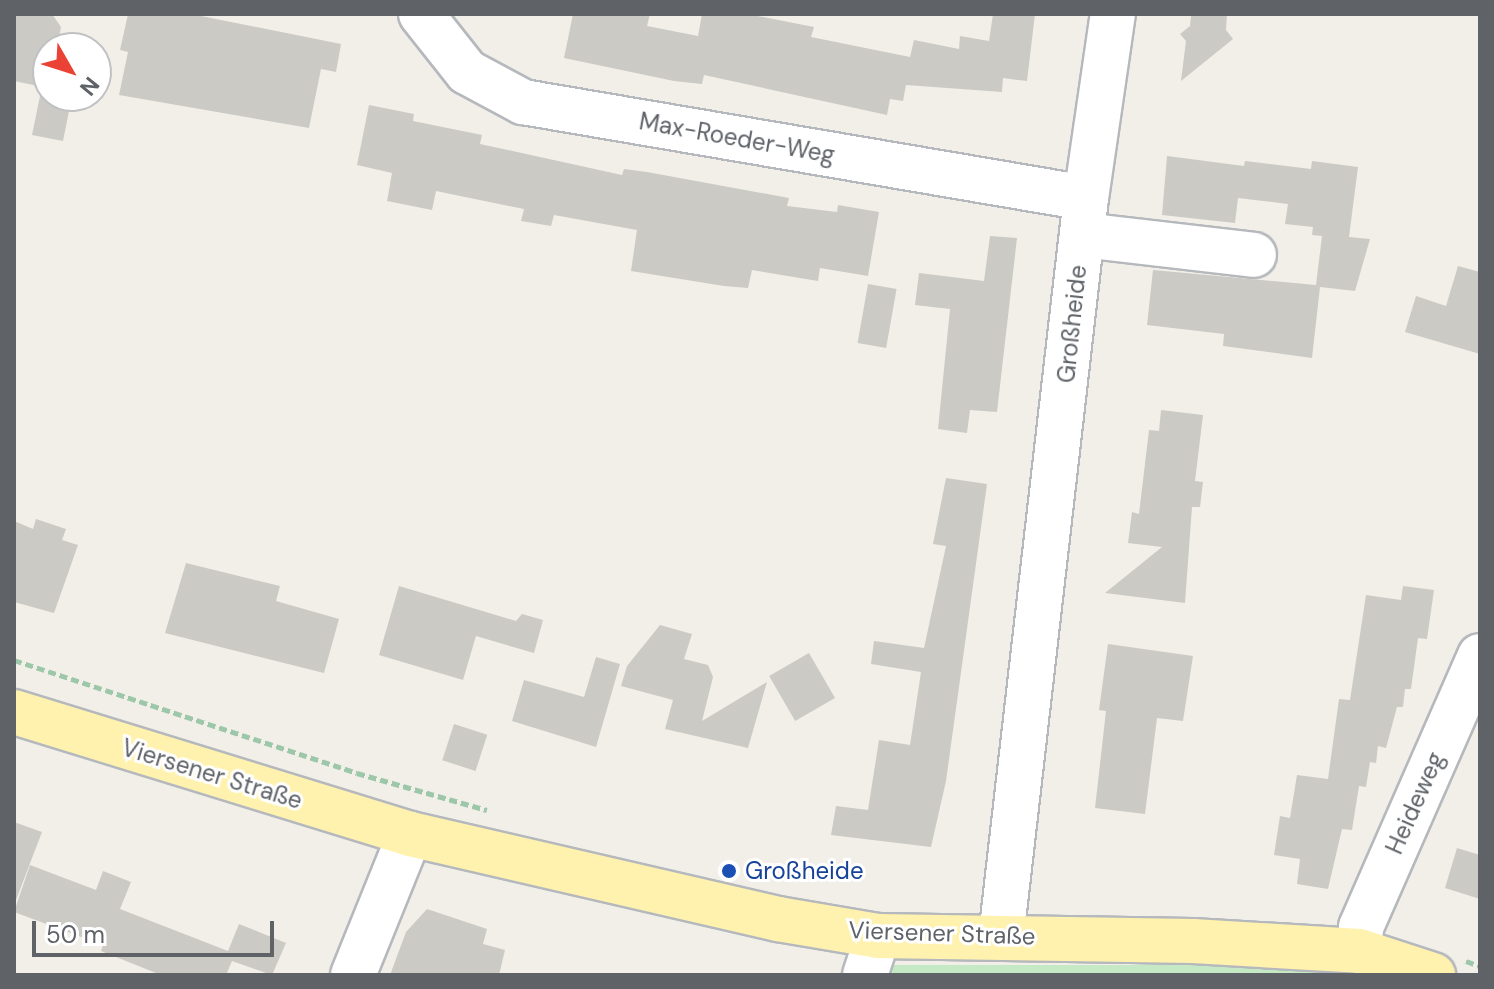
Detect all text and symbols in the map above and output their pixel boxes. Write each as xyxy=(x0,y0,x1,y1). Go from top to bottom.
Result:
north arrow xyxy=(32,32,112,112)
text: N xyxy=(73,71,106,102)
street label: Max-Roeder-Weg xyxy=(637,107,837,169)
street label: Großheide xyxy=(1051,264,1093,384)
street label: Viersener Straße xyxy=(118,733,306,815)
street label: Heideweg xyxy=(1380,747,1450,859)
place label: Großheide xyxy=(745,857,864,885)
marker: Großheide xyxy=(720,862,738,880)
scale bar xyxy=(36,905,278,955)
street label: Viersener Straße xyxy=(848,915,1036,951)
text: 50 m xyxy=(46,919,105,950)

